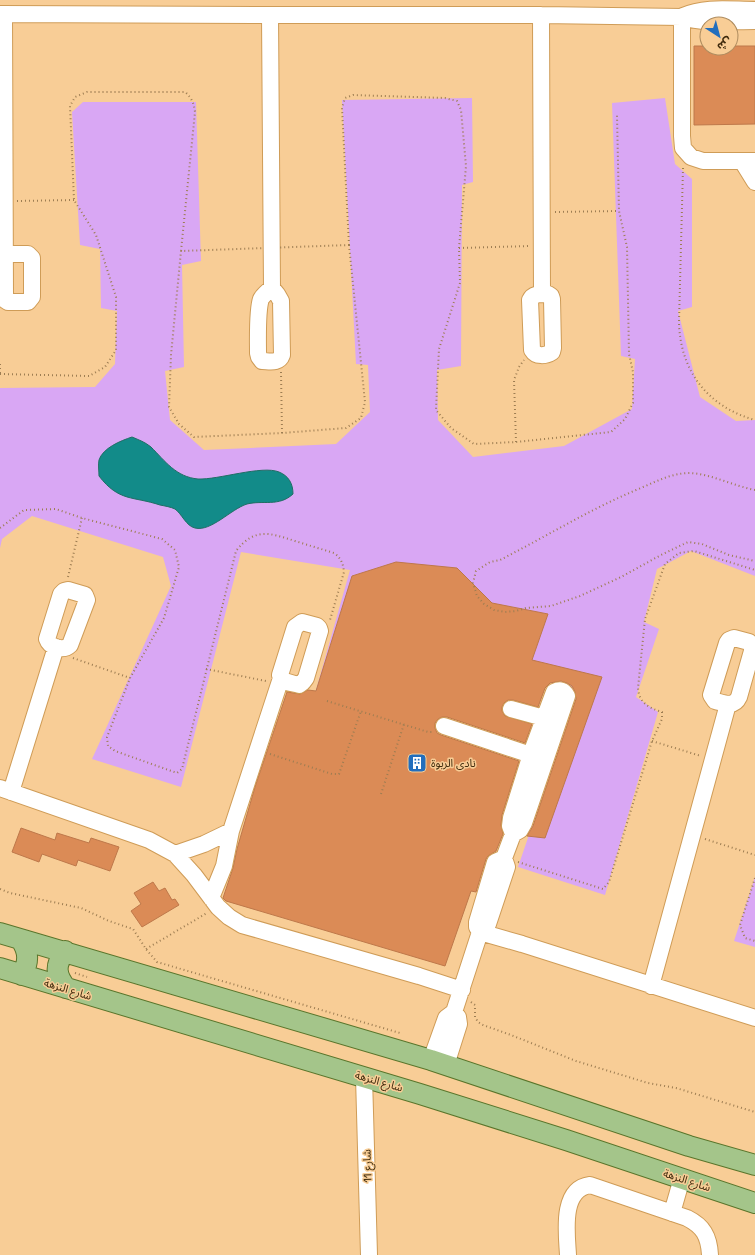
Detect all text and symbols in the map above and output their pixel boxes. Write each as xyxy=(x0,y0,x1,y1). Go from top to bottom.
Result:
north arrow xyxy=(699,16,739,56)
text: ش xyxy=(715,34,735,54)
building icon: نادى الربوة xyxy=(406,752,428,774)
place label: نادى الربوة xyxy=(431,756,476,770)
street label: شارع النزهة xyxy=(42,975,94,1004)
street label: شارع النزهة xyxy=(353,1068,405,1096)
street label: شارع 11 xyxy=(359,1149,376,1183)
street label: شارع النزهة xyxy=(661,1166,713,1195)

